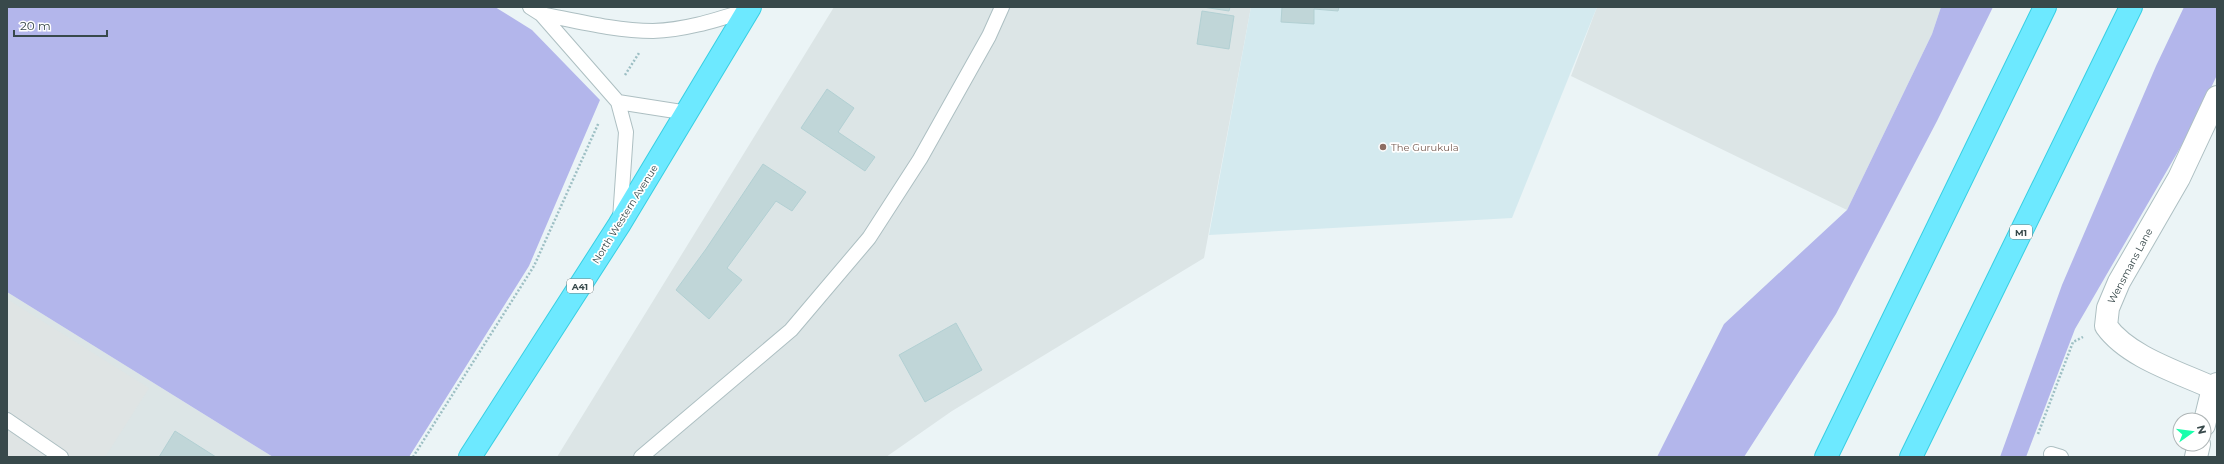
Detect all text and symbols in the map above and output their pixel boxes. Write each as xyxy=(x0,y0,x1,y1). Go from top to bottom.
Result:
scale bar xyxy=(14,12,107,38)
text: 20 m xyxy=(20,18,51,33)
place label: The Gurukula xyxy=(1391,141,1459,154)
marker: The Gurukula xyxy=(1378,142,1388,152)
street label: North Western Avenue xyxy=(589,162,661,266)
road number: M1 xyxy=(2010,225,2032,239)
street label: Wensmans Lane xyxy=(2105,226,2155,306)
road number: A41 xyxy=(567,279,593,293)
north arrow xyxy=(2172,412,2212,452)
text: N xyxy=(2194,424,2210,436)

